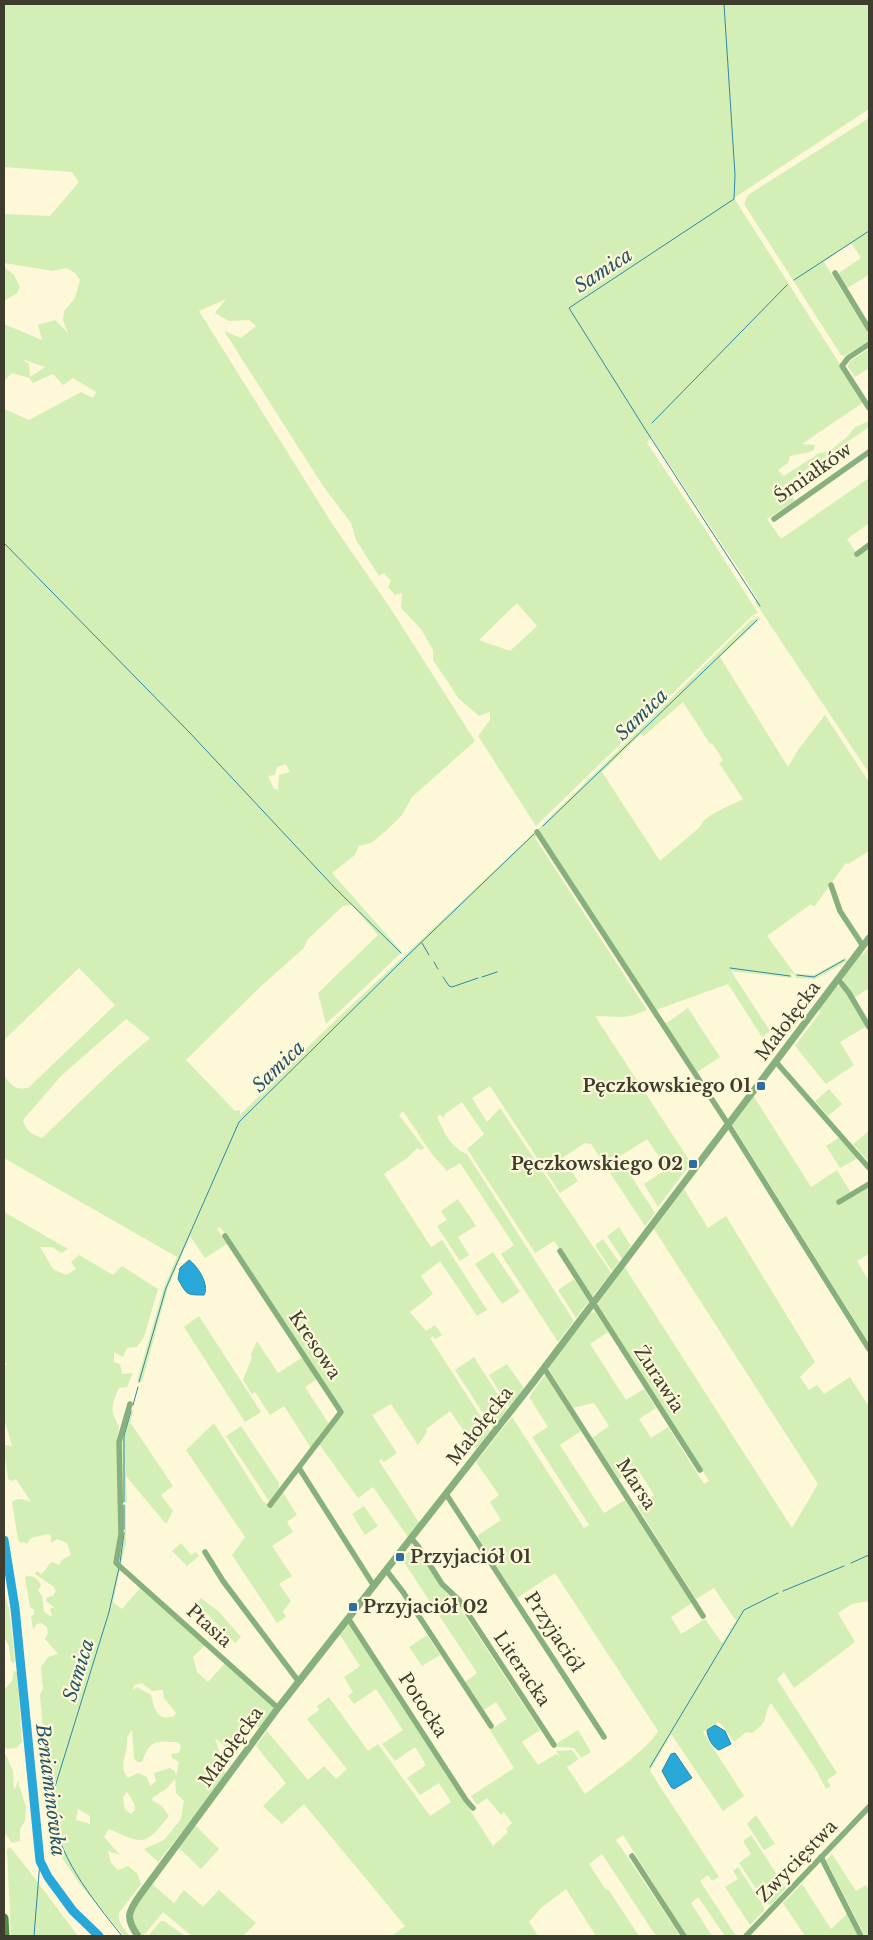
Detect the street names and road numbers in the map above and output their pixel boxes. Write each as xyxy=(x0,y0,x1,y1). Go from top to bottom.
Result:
street label: Śmiałków xyxy=(769,437,857,508)
street label: Małołęcka xyxy=(751,977,825,1065)
street label: Kresowa xyxy=(284,1307,346,1383)
street label: Żurawia xyxy=(629,1341,690,1417)
street label: Małołęcka xyxy=(442,1382,518,1470)
street label: Marsa xyxy=(611,1454,661,1514)
street label: Przyjaciół xyxy=(520,1588,588,1676)
street label: Ptasia xyxy=(182,1600,236,1652)
street label: Literacka xyxy=(489,1627,555,1711)
street label: Potocka xyxy=(394,1668,452,1742)
street label: Małołęcka xyxy=(194,1702,268,1792)
street label: Zwycięstwa xyxy=(752,1815,842,1907)

